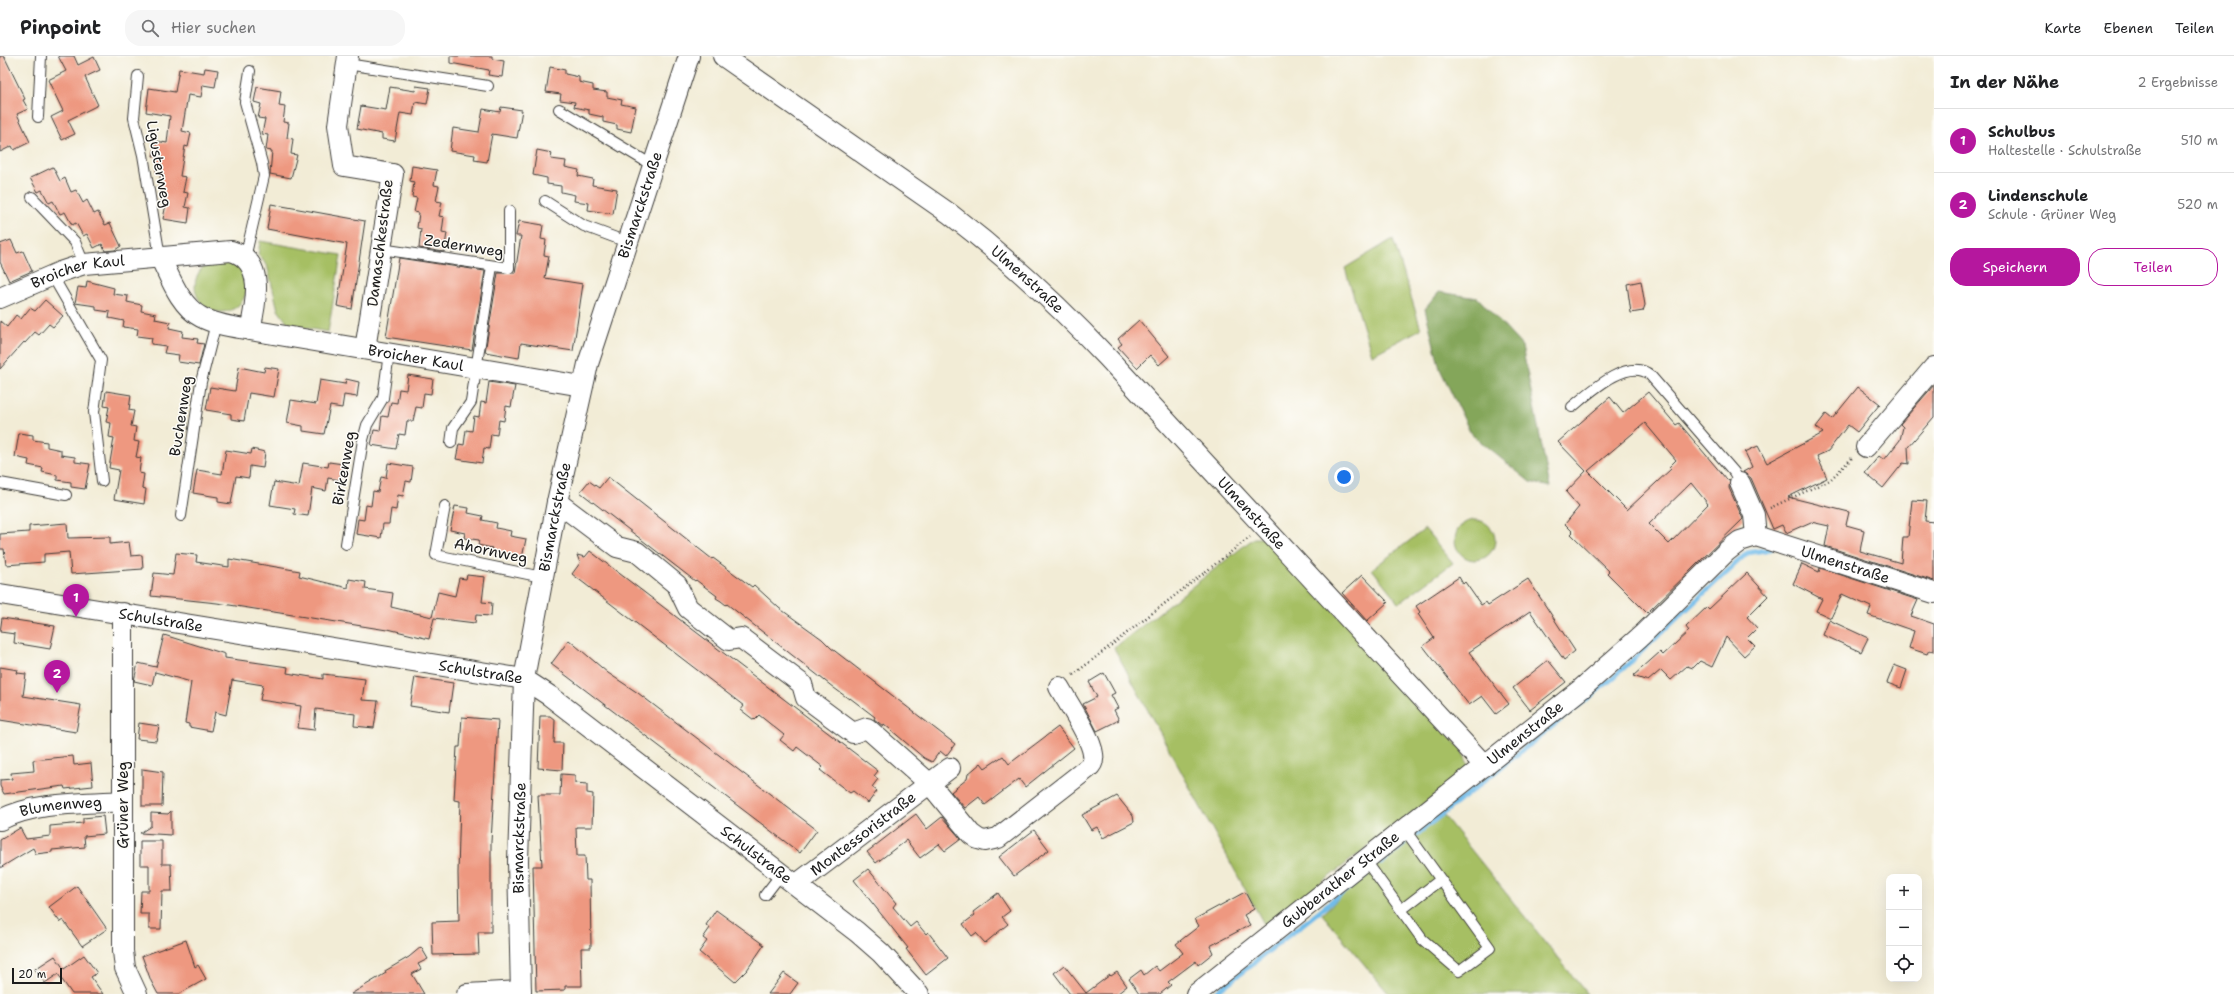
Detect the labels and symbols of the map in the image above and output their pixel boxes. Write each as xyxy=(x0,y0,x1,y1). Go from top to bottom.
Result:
street label: Ligusterweg xyxy=(141,119,177,209)
street label: Bismarckstraße xyxy=(613,149,667,261)
street label: Damaschkestraße xyxy=(362,178,398,308)
street label: Zedernweg xyxy=(423,230,505,262)
street label: Ulmenstraße xyxy=(987,241,1068,318)
street label: Broicher Kaul xyxy=(28,250,126,293)
street label: Broicher Kaul xyxy=(366,340,466,376)
street label: Buchenweg xyxy=(165,374,197,458)
street label: Birkenweg xyxy=(328,429,360,507)
street label: Bismarckstraße xyxy=(534,460,576,573)
your location xyxy=(1334,467,1354,487)
street label: Ulmenstraße xyxy=(1213,473,1290,554)
street label: Ahornweg xyxy=(452,533,530,569)
street label: Ulmenstraße xyxy=(1798,541,1892,588)
pin: 1 xyxy=(63,584,89,617)
street label: Schulstraße xyxy=(117,603,205,637)
street label: Schulstraße xyxy=(437,655,524,689)
pin: 2 xyxy=(44,660,70,693)
street label: Ulmenstraße xyxy=(1483,697,1568,770)
street label: Grüner Weg xyxy=(113,761,133,849)
street label: Bismarckstraße xyxy=(508,782,531,894)
street label: Montessoristraße xyxy=(806,787,920,880)
street label: Blumenweg xyxy=(17,792,102,822)
street label: Schulstraße xyxy=(716,821,796,888)
street label: Gubberather Straße xyxy=(1277,827,1403,933)
scale bar xyxy=(12,966,62,985)

